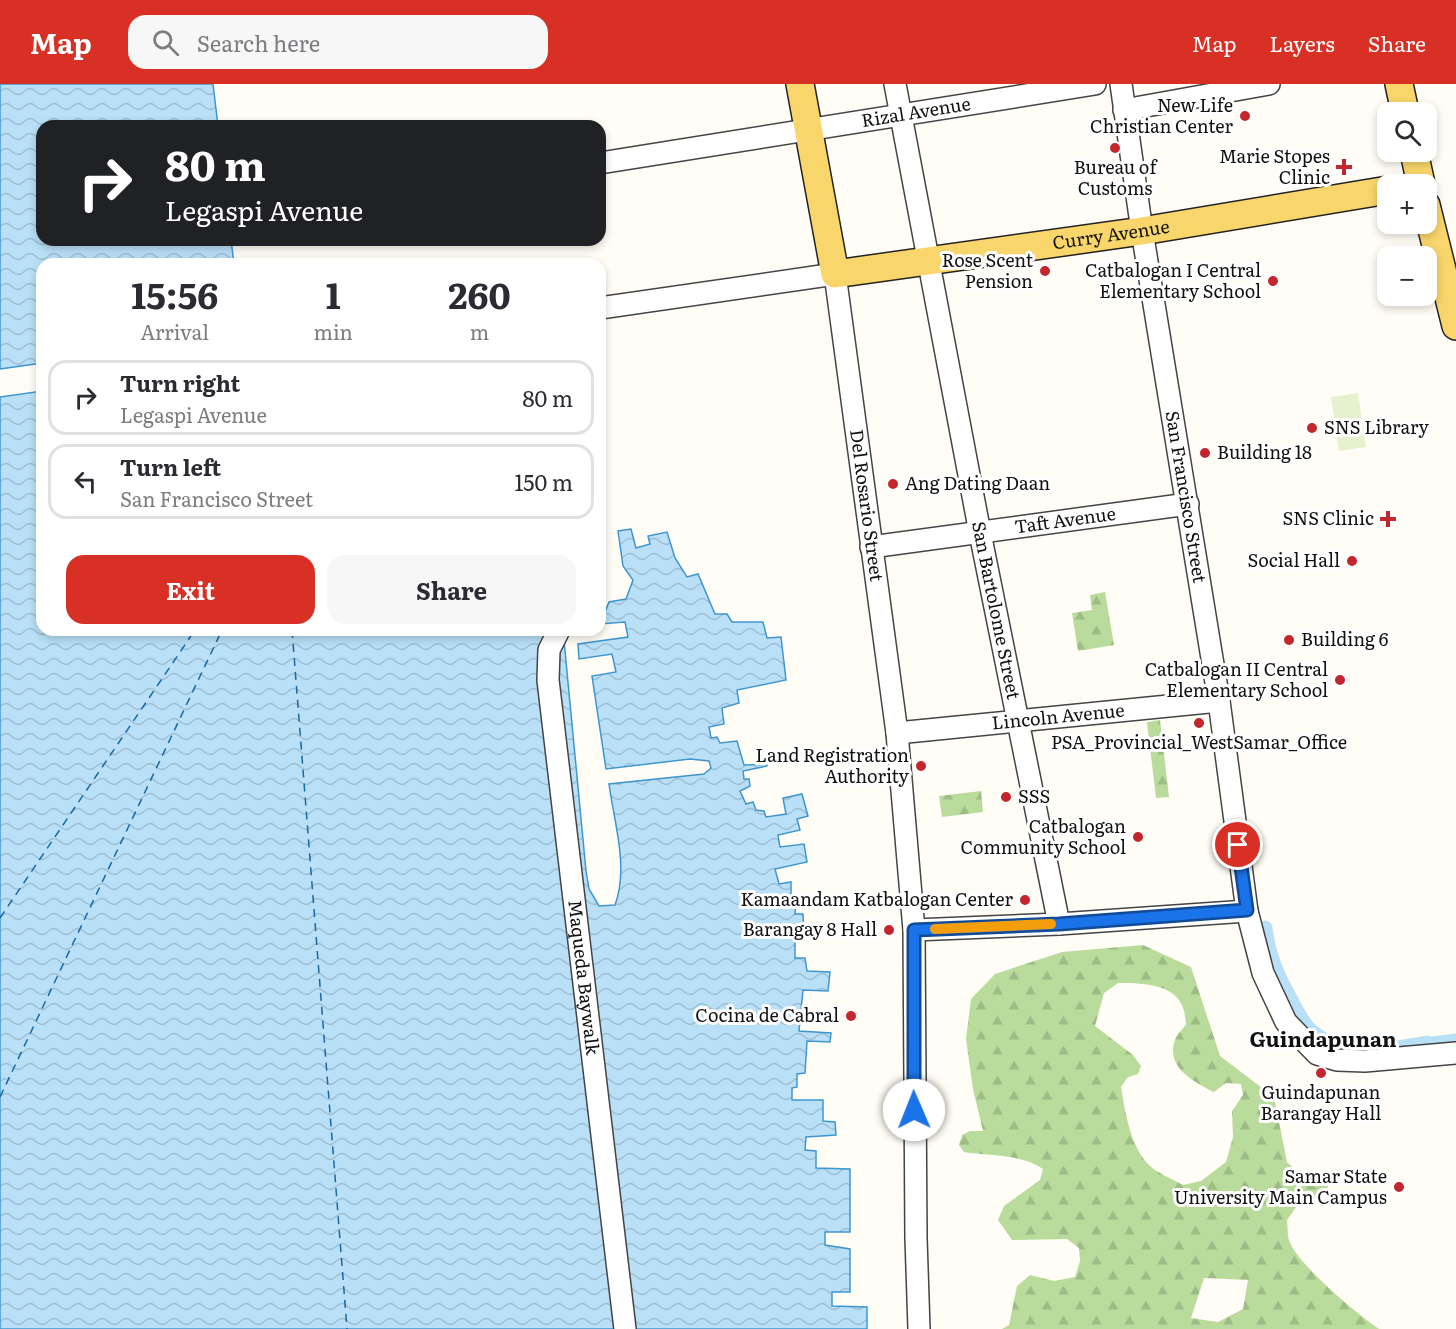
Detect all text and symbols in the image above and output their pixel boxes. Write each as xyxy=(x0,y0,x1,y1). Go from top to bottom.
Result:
search box xyxy=(128,15,548,69)
text: Map xyxy=(30,21,92,63)
icon: search xyxy=(149,26,182,59)
text: Search here xyxy=(197,26,320,59)
text: Map xyxy=(1192,27,1237,58)
text: Layers xyxy=(1270,27,1335,58)
text: Share xyxy=(1368,27,1426,58)
street label: Rizal Avenue xyxy=(859,89,972,133)
place label: New Life Christian Center xyxy=(1090,91,1233,139)
map controls xyxy=(1377,102,1437,306)
button: search xyxy=(1377,102,1437,162)
marker: New Life Christian Center xyxy=(1238,109,1252,123)
text: 80 m xyxy=(165,132,266,194)
marker: Bureau of Customs xyxy=(1108,141,1122,155)
place label: Marie Stopes Clinic xyxy=(1219,142,1330,190)
icon: right xyxy=(66,144,144,222)
place label: Bureau of Customs xyxy=(1074,153,1158,201)
marker: Marie Stopes Clinic xyxy=(1335,158,1353,176)
button: + xyxy=(1377,174,1437,234)
text: Legaspi Avenue xyxy=(165,189,363,229)
street label: Curry Avenue xyxy=(1051,212,1171,255)
place label: Rose Scent Pension xyxy=(942,246,1034,294)
button: − xyxy=(1377,246,1437,306)
place label: Catbalogan I Central Elementary School xyxy=(1085,256,1261,304)
marker: Rose Scent Pension xyxy=(1038,264,1052,278)
text: 15:56 xyxy=(131,267,218,320)
text: 1 xyxy=(326,267,341,320)
text: 260 xyxy=(448,267,511,320)
marker: Catbalogan I Central Elementary School xyxy=(1266,274,1280,288)
text: Arrival xyxy=(141,316,209,346)
text: min xyxy=(314,316,353,346)
text: m xyxy=(470,316,489,346)
text: Turn right xyxy=(120,366,240,399)
icon: right xyxy=(69,381,102,414)
text: 80 m xyxy=(522,381,573,414)
text: Legaspi Avenue xyxy=(120,399,267,429)
street label: San Francisco Street xyxy=(1160,409,1215,585)
place label: SNS Library xyxy=(1324,413,1430,440)
marker: SNS Library xyxy=(1305,421,1319,435)
street label: Del Rosario Street xyxy=(844,428,891,584)
place label: Building 18 xyxy=(1217,438,1312,465)
marker: Building 18 xyxy=(1198,446,1212,460)
text: Turn left xyxy=(120,450,221,483)
icon: left xyxy=(69,465,102,498)
text: 150 m xyxy=(514,465,573,498)
place label: Ang Dating Daan xyxy=(905,469,1050,496)
marker: Ang Dating Daan xyxy=(886,477,900,491)
text: San Francisco Street xyxy=(120,483,313,513)
street label: Taft Avenue xyxy=(1013,499,1117,539)
place label: SNS Clinic xyxy=(1283,504,1374,531)
marker: SNS Clinic xyxy=(1379,510,1397,528)
street label: San Bartolome Street xyxy=(966,519,1028,702)
place label: Social Hall xyxy=(1248,546,1340,573)
marker: Social Hall xyxy=(1345,554,1359,568)
button: Exit xyxy=(66,555,315,624)
button: Share xyxy=(327,555,576,624)
place label: Building 6 xyxy=(1301,625,1389,652)
marker: Building 6 xyxy=(1282,633,1296,647)
place label: Catbalogan II Central Elementary School xyxy=(1145,655,1328,703)
marker: Catbalogan II Central Elementary School xyxy=(1333,673,1347,687)
street label: Lincoln Avenue xyxy=(990,695,1126,736)
marker: PSA_Provincial_WestSamar_Office xyxy=(1192,716,1206,730)
place label: PSA_Provincial_WestSamar_Office xyxy=(1051,728,1347,755)
place label: Land Registration Authority xyxy=(756,741,910,789)
marker: Land Registration Authority xyxy=(914,759,928,773)
place label: SSS xyxy=(1018,782,1050,809)
marker: SSS xyxy=(999,790,1013,804)
place label: Catbalogan Community School xyxy=(961,812,1126,860)
pin xyxy=(1212,819,1263,870)
icon: arrive xyxy=(1221,828,1254,861)
marker: Catbalogan Community School xyxy=(1131,830,1145,844)
place label: Kamaandam Katbalogan Center xyxy=(740,885,1013,912)
marker: Kamaandam Katbalogan Center xyxy=(1018,893,1032,907)
street label: Maqueda Baywalk xyxy=(562,898,608,1057)
place label: Barangay 8 Hall xyxy=(743,915,877,942)
marker: Barangay 8 Hall xyxy=(882,923,896,937)
place label: Cocina de Cabral xyxy=(695,1001,839,1028)
marker: Cocina de Cabral xyxy=(844,1009,858,1023)
district label: Guindapunan xyxy=(1249,1022,1397,1053)
marker: Guindapunan Barangay Hall xyxy=(1314,1066,1328,1080)
position arrow xyxy=(882,1078,946,1142)
place label: Guindapunan Barangay Hall xyxy=(1261,1078,1381,1126)
place label: Samar State University Main Campus xyxy=(1174,1162,1387,1210)
marker: Samar State University Main Campus xyxy=(1392,1180,1406,1194)

